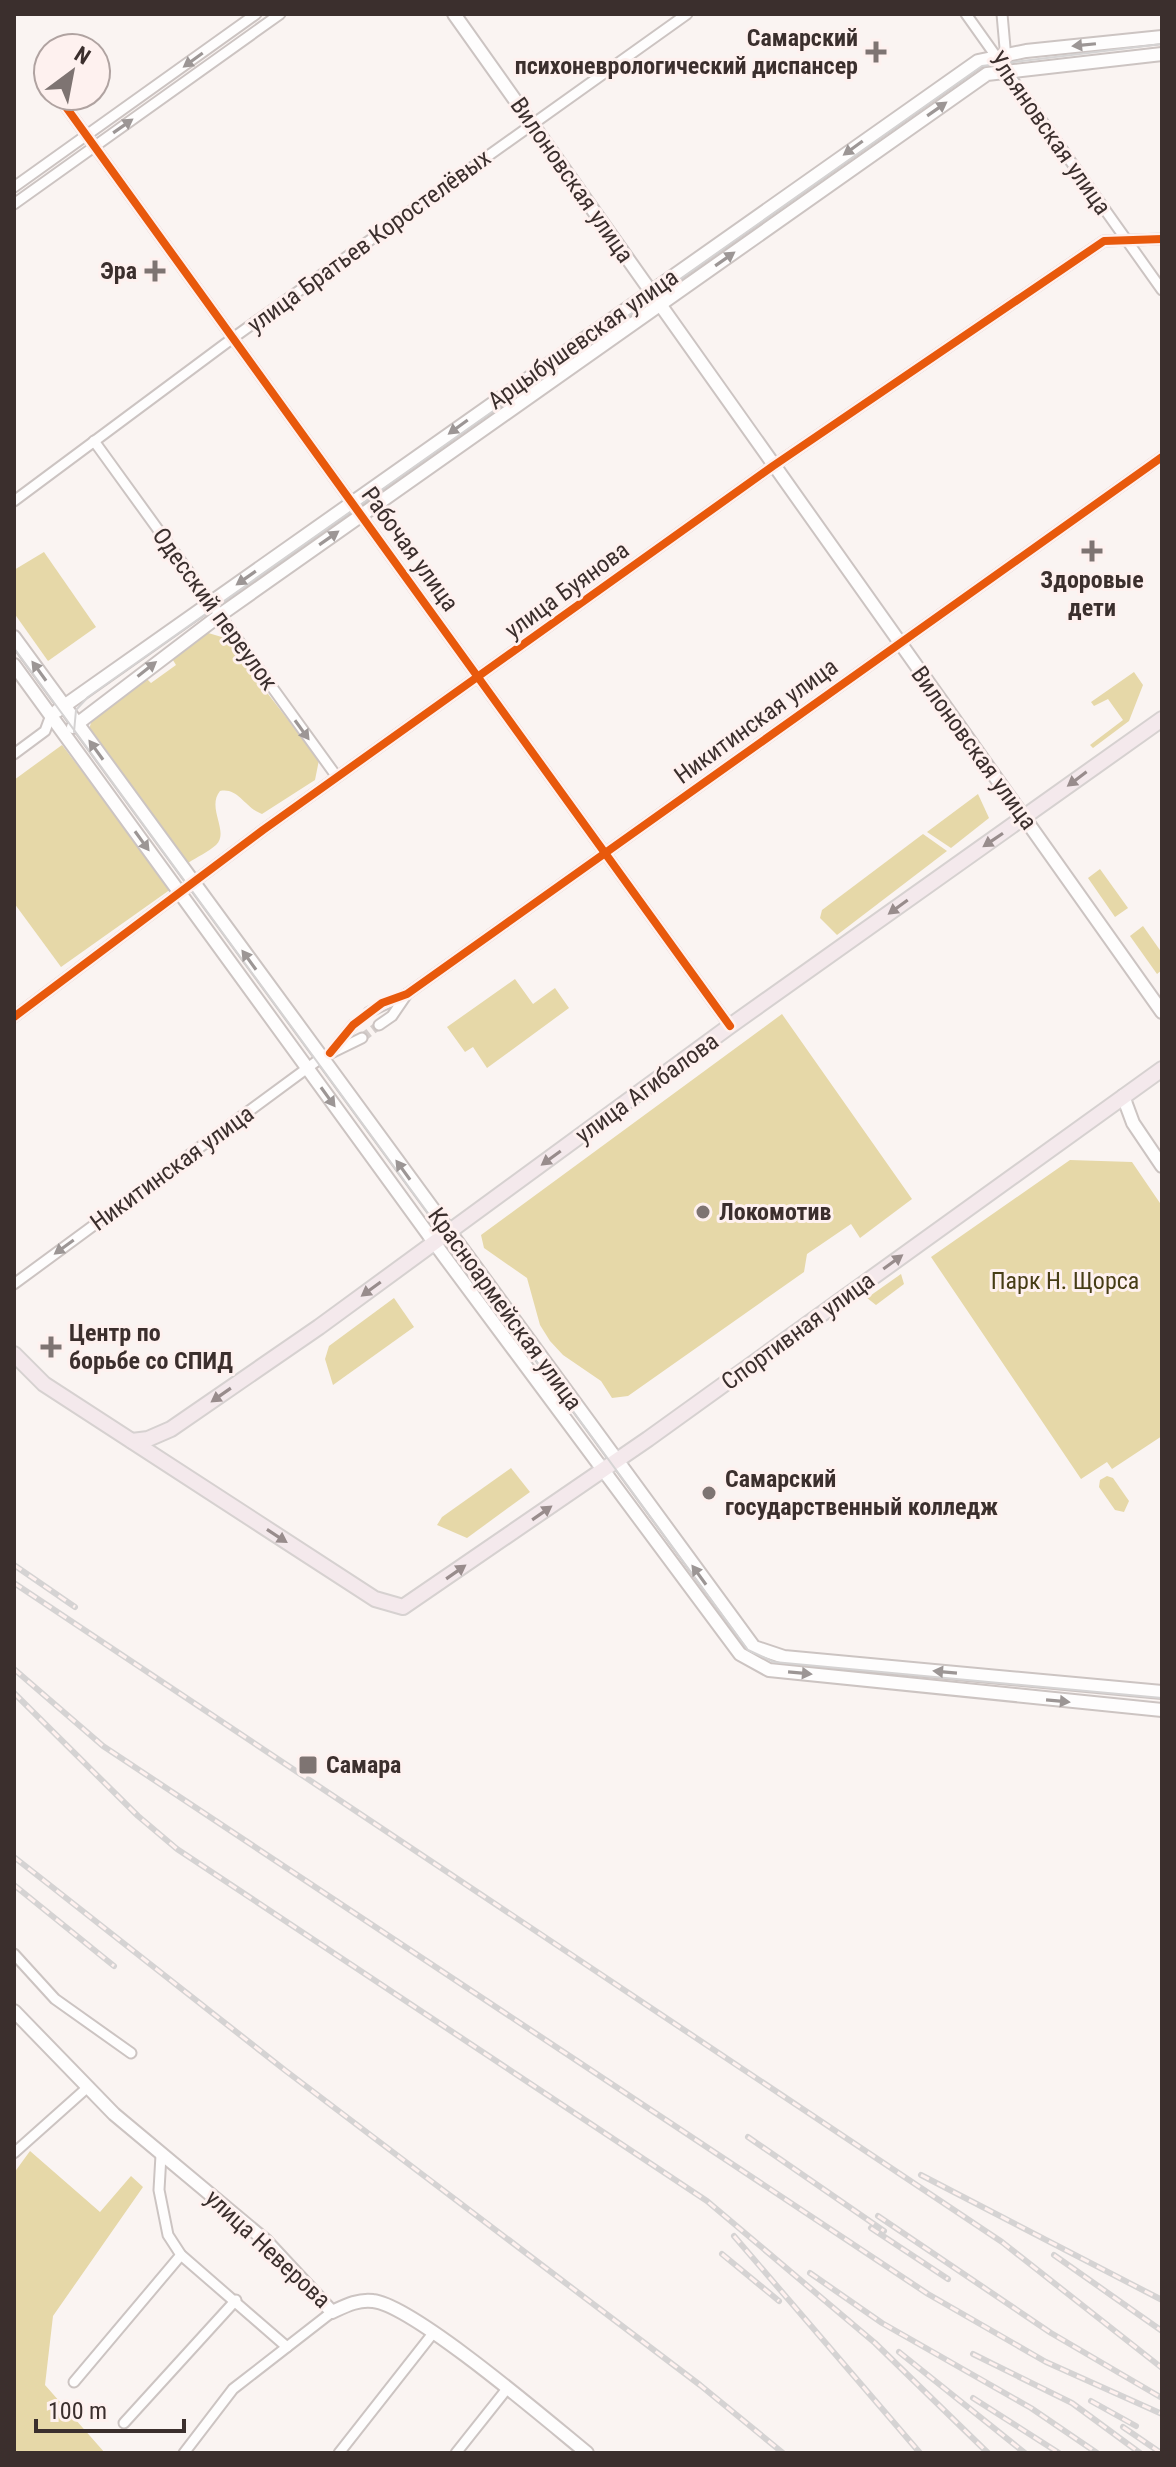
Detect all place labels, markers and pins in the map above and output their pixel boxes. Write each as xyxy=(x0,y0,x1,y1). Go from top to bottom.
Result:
place label: Самарский психоневрологический диспансер xyxy=(515,24,858,80)
marker: Самарский психоневрологический диспансер xyxy=(865,41,887,63)
place label: Эра xyxy=(100,257,137,285)
marker: Эра xyxy=(144,260,166,282)
marker: Здоровые дети xyxy=(1081,540,1103,562)
place label: Здоровые дети xyxy=(1040,566,1144,622)
place label: Локомотив xyxy=(719,1198,831,1226)
marker: Локомотив xyxy=(694,1203,712,1221)
place label: Центр по борьбе со СПИД xyxy=(69,1319,233,1375)
marker: Центр по борьбе со СПИД xyxy=(40,1336,62,1358)
place label: Самарский государственный колледж xyxy=(725,1465,998,1521)
marker: Самарский государственный колледж xyxy=(700,1484,718,1502)
place label: Самара xyxy=(326,1751,401,1779)
marker: Самара xyxy=(297,1754,319,1776)

